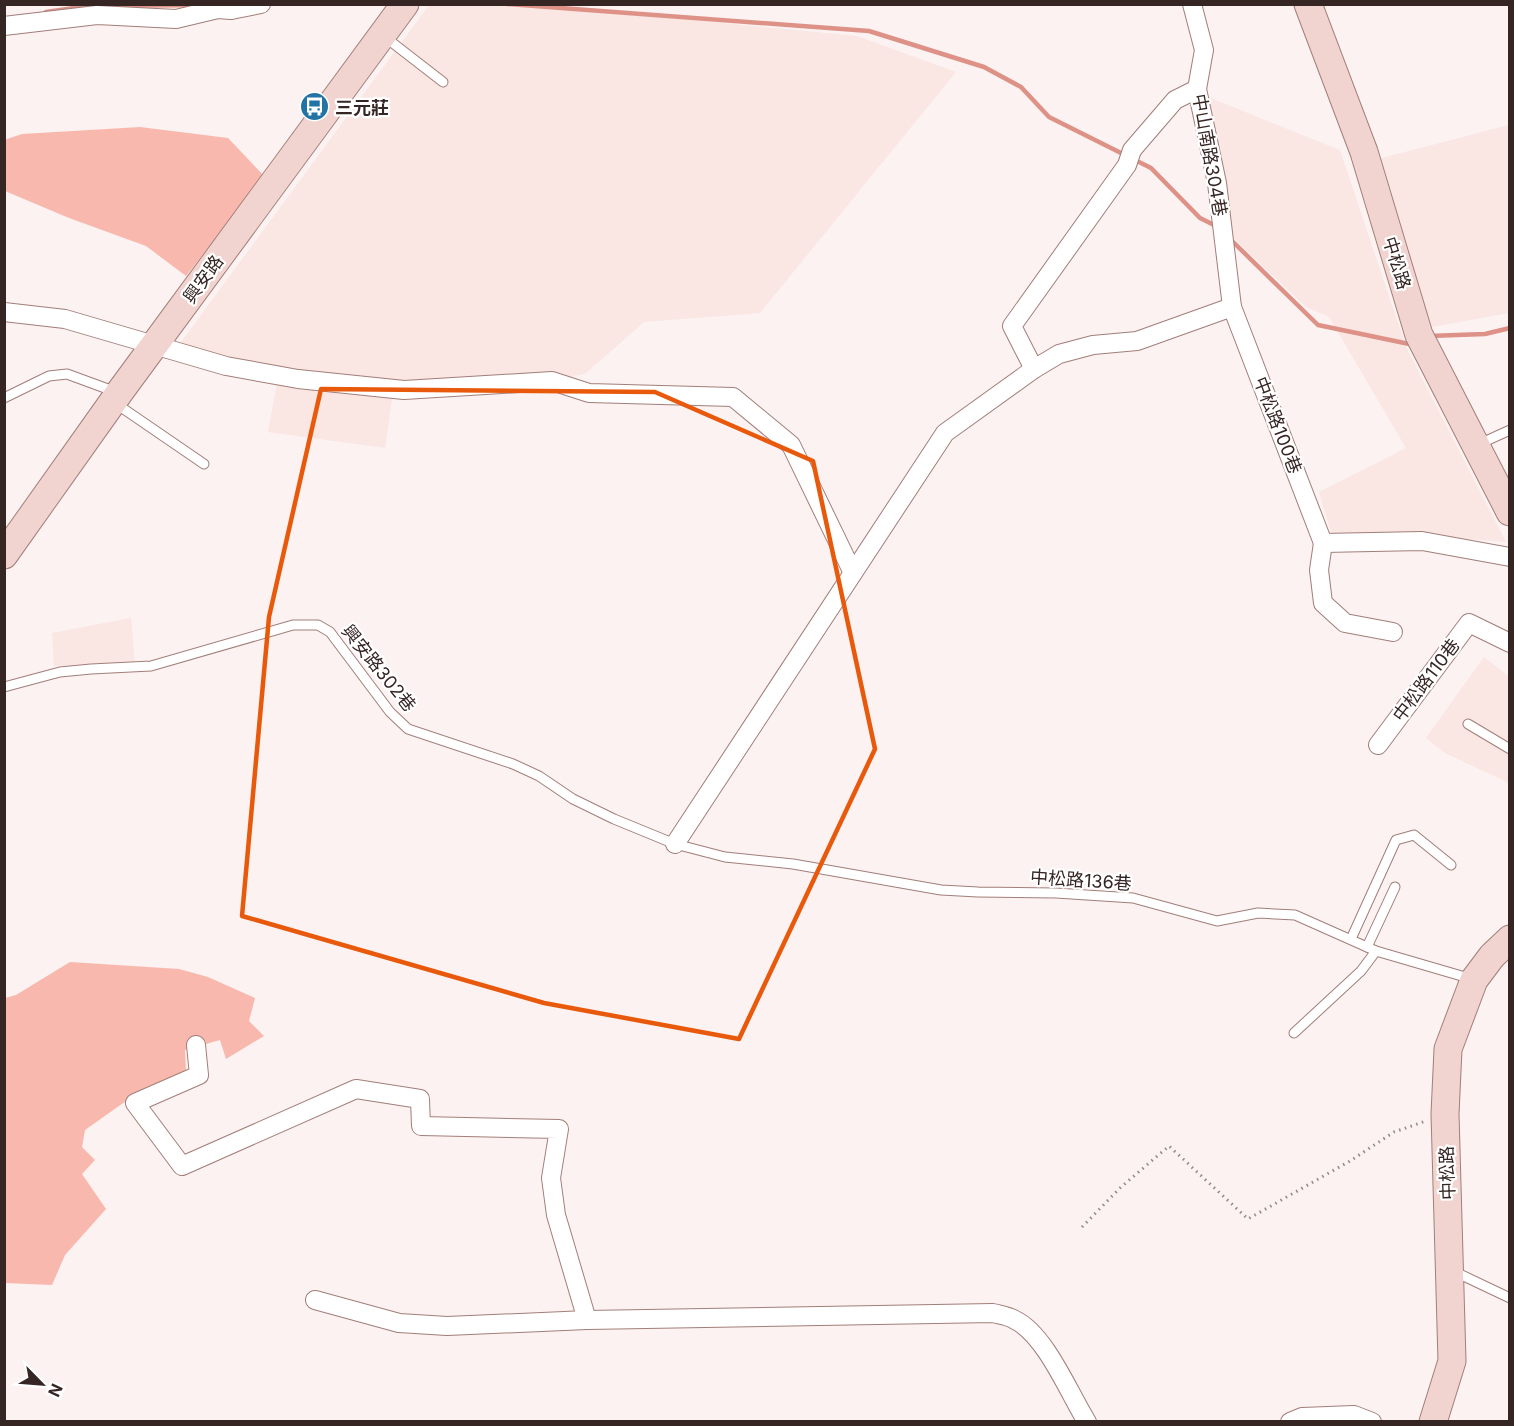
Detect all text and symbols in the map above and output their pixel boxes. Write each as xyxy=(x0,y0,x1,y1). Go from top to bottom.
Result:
bus stop icon: 三元莊 xyxy=(298,91,330,123)
street label: 中山南路304巷 xyxy=(1189,92,1231,218)
place label: 三元莊 xyxy=(335,97,389,118)
street label: 中松路 xyxy=(1379,234,1415,292)
street label: 興安路 xyxy=(179,251,227,307)
street label: 中松路100巷 xyxy=(1250,374,1306,476)
street label: 興安路302巷 xyxy=(338,620,420,716)
street label: 中松路110巷 xyxy=(1388,635,1464,725)
street label: 中松路136巷 xyxy=(1030,866,1132,894)
street label: 中松路 xyxy=(1436,1146,1458,1200)
north arrow xyxy=(12,1354,72,1414)
text: N xyxy=(44,1381,67,1400)

